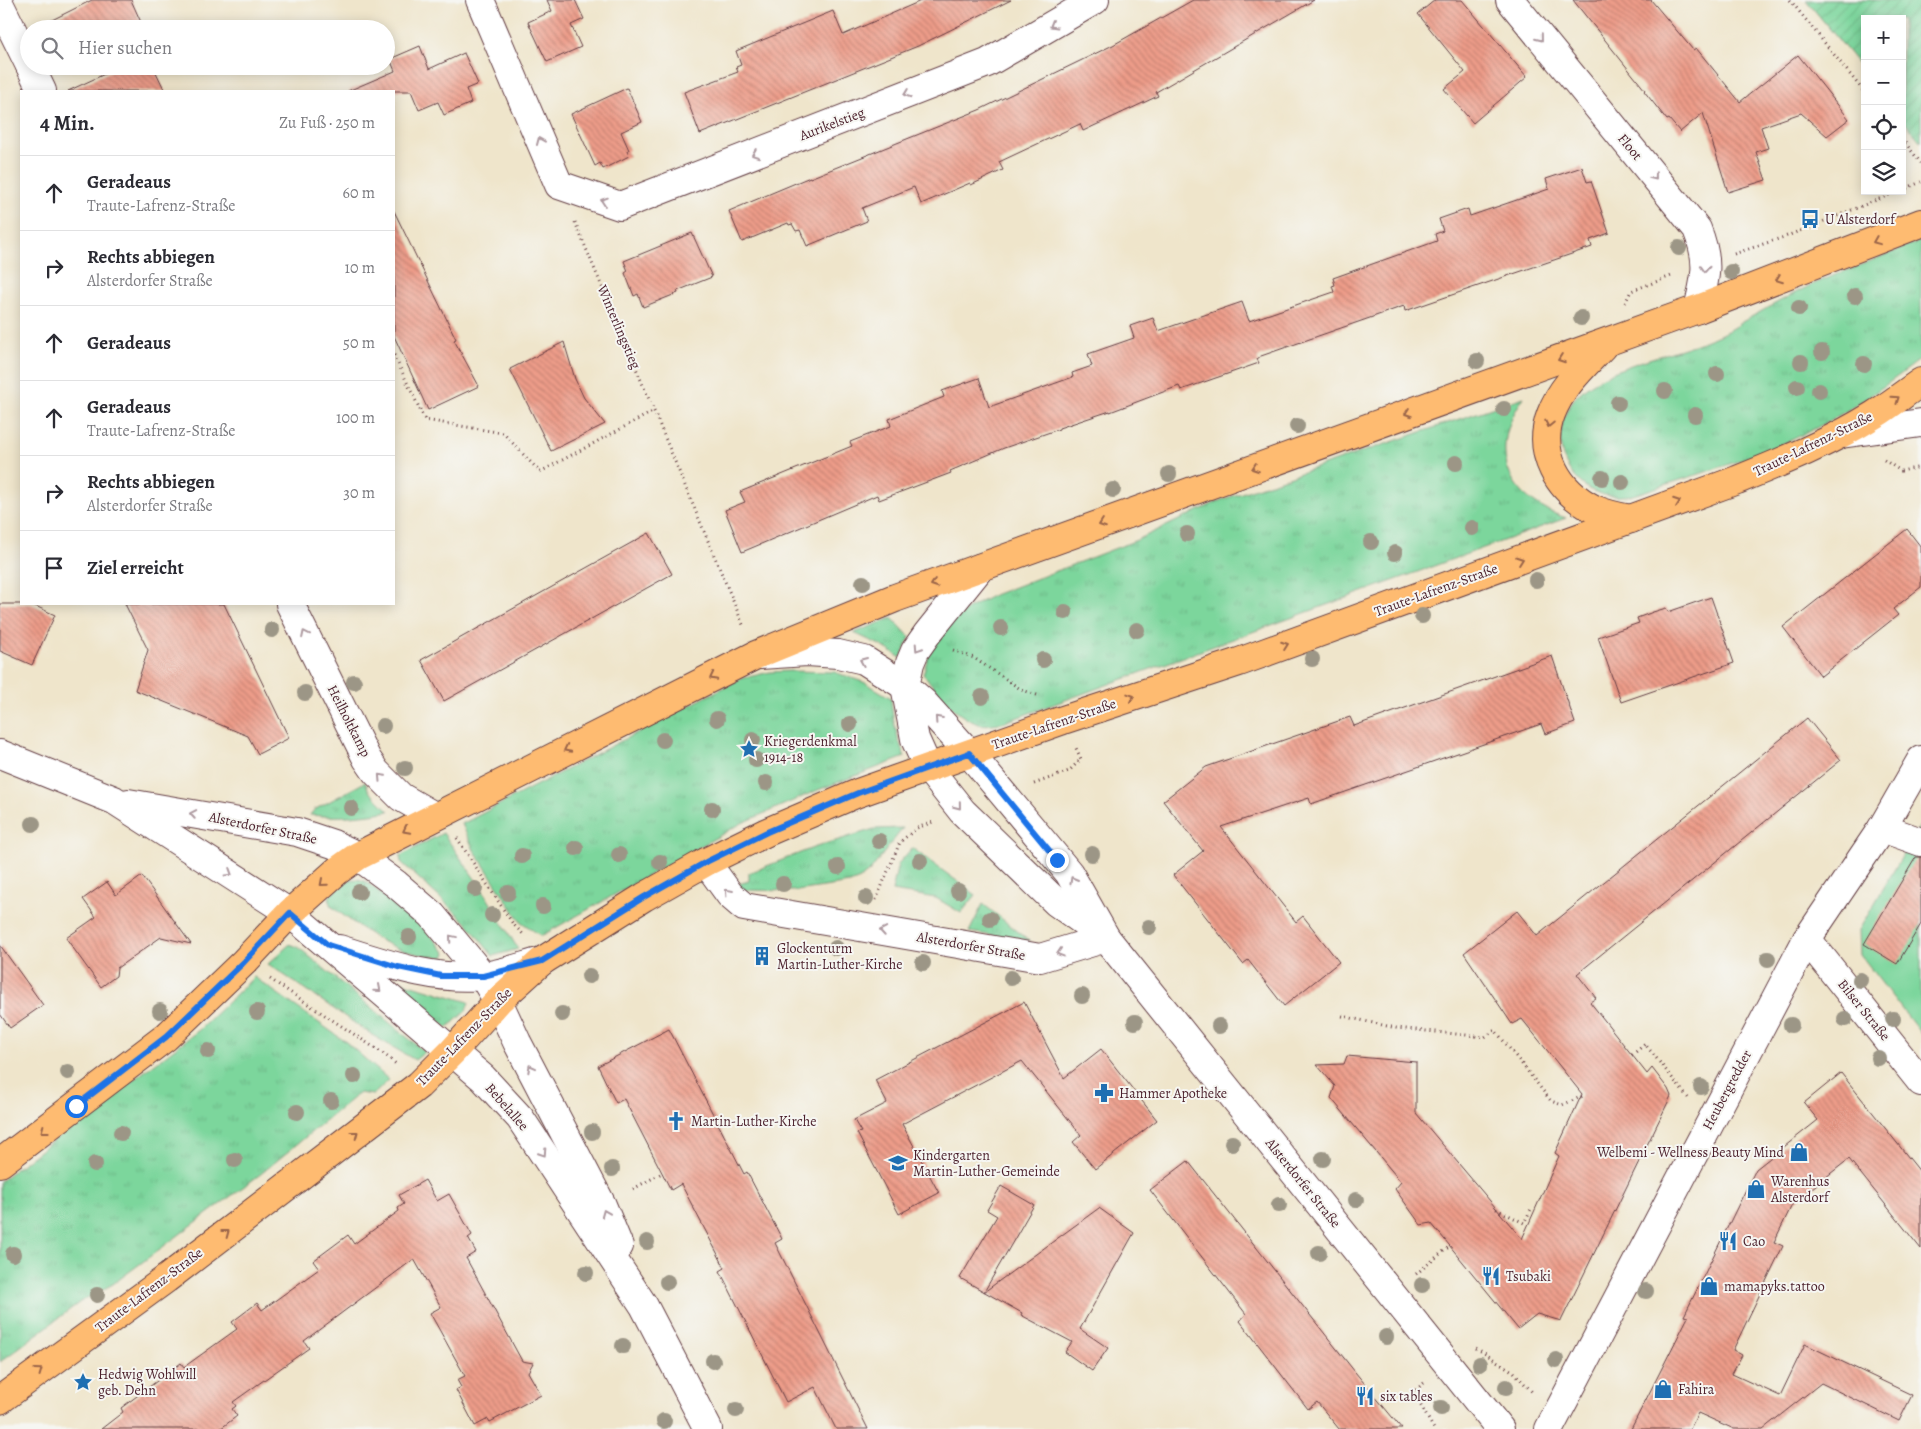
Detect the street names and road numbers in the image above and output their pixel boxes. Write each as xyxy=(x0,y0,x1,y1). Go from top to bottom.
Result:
street label: Aurikelstieg xyxy=(796,103,867,146)
street label: Floot xyxy=(1613,130,1647,165)
street label: Winterlingstieg xyxy=(592,281,645,372)
street label: Traute-Lafrenz-Straße xyxy=(1750,407,1876,481)
street label: Traute-Lafrenz-Straße xyxy=(1372,559,1500,621)
street label: Heilholtkamp xyxy=(323,682,375,760)
street label: Traute-Lafrenz-Straße xyxy=(990,694,1118,754)
street label: Alsterdorfer Straße xyxy=(206,807,319,849)
street label: Alsterdorfer Straße xyxy=(914,927,1027,965)
street label: Bilser Straße xyxy=(1833,975,1895,1045)
street label: Traute-Lafrenz-Straße xyxy=(412,984,516,1090)
street label: Heubergredder xyxy=(1698,1046,1756,1133)
street label: Bebelallee xyxy=(481,1079,533,1135)
street label: Alsterdorfer Straße xyxy=(1260,1133,1345,1232)
street label: Traute-Lafrenz-Straße xyxy=(91,1243,207,1337)

